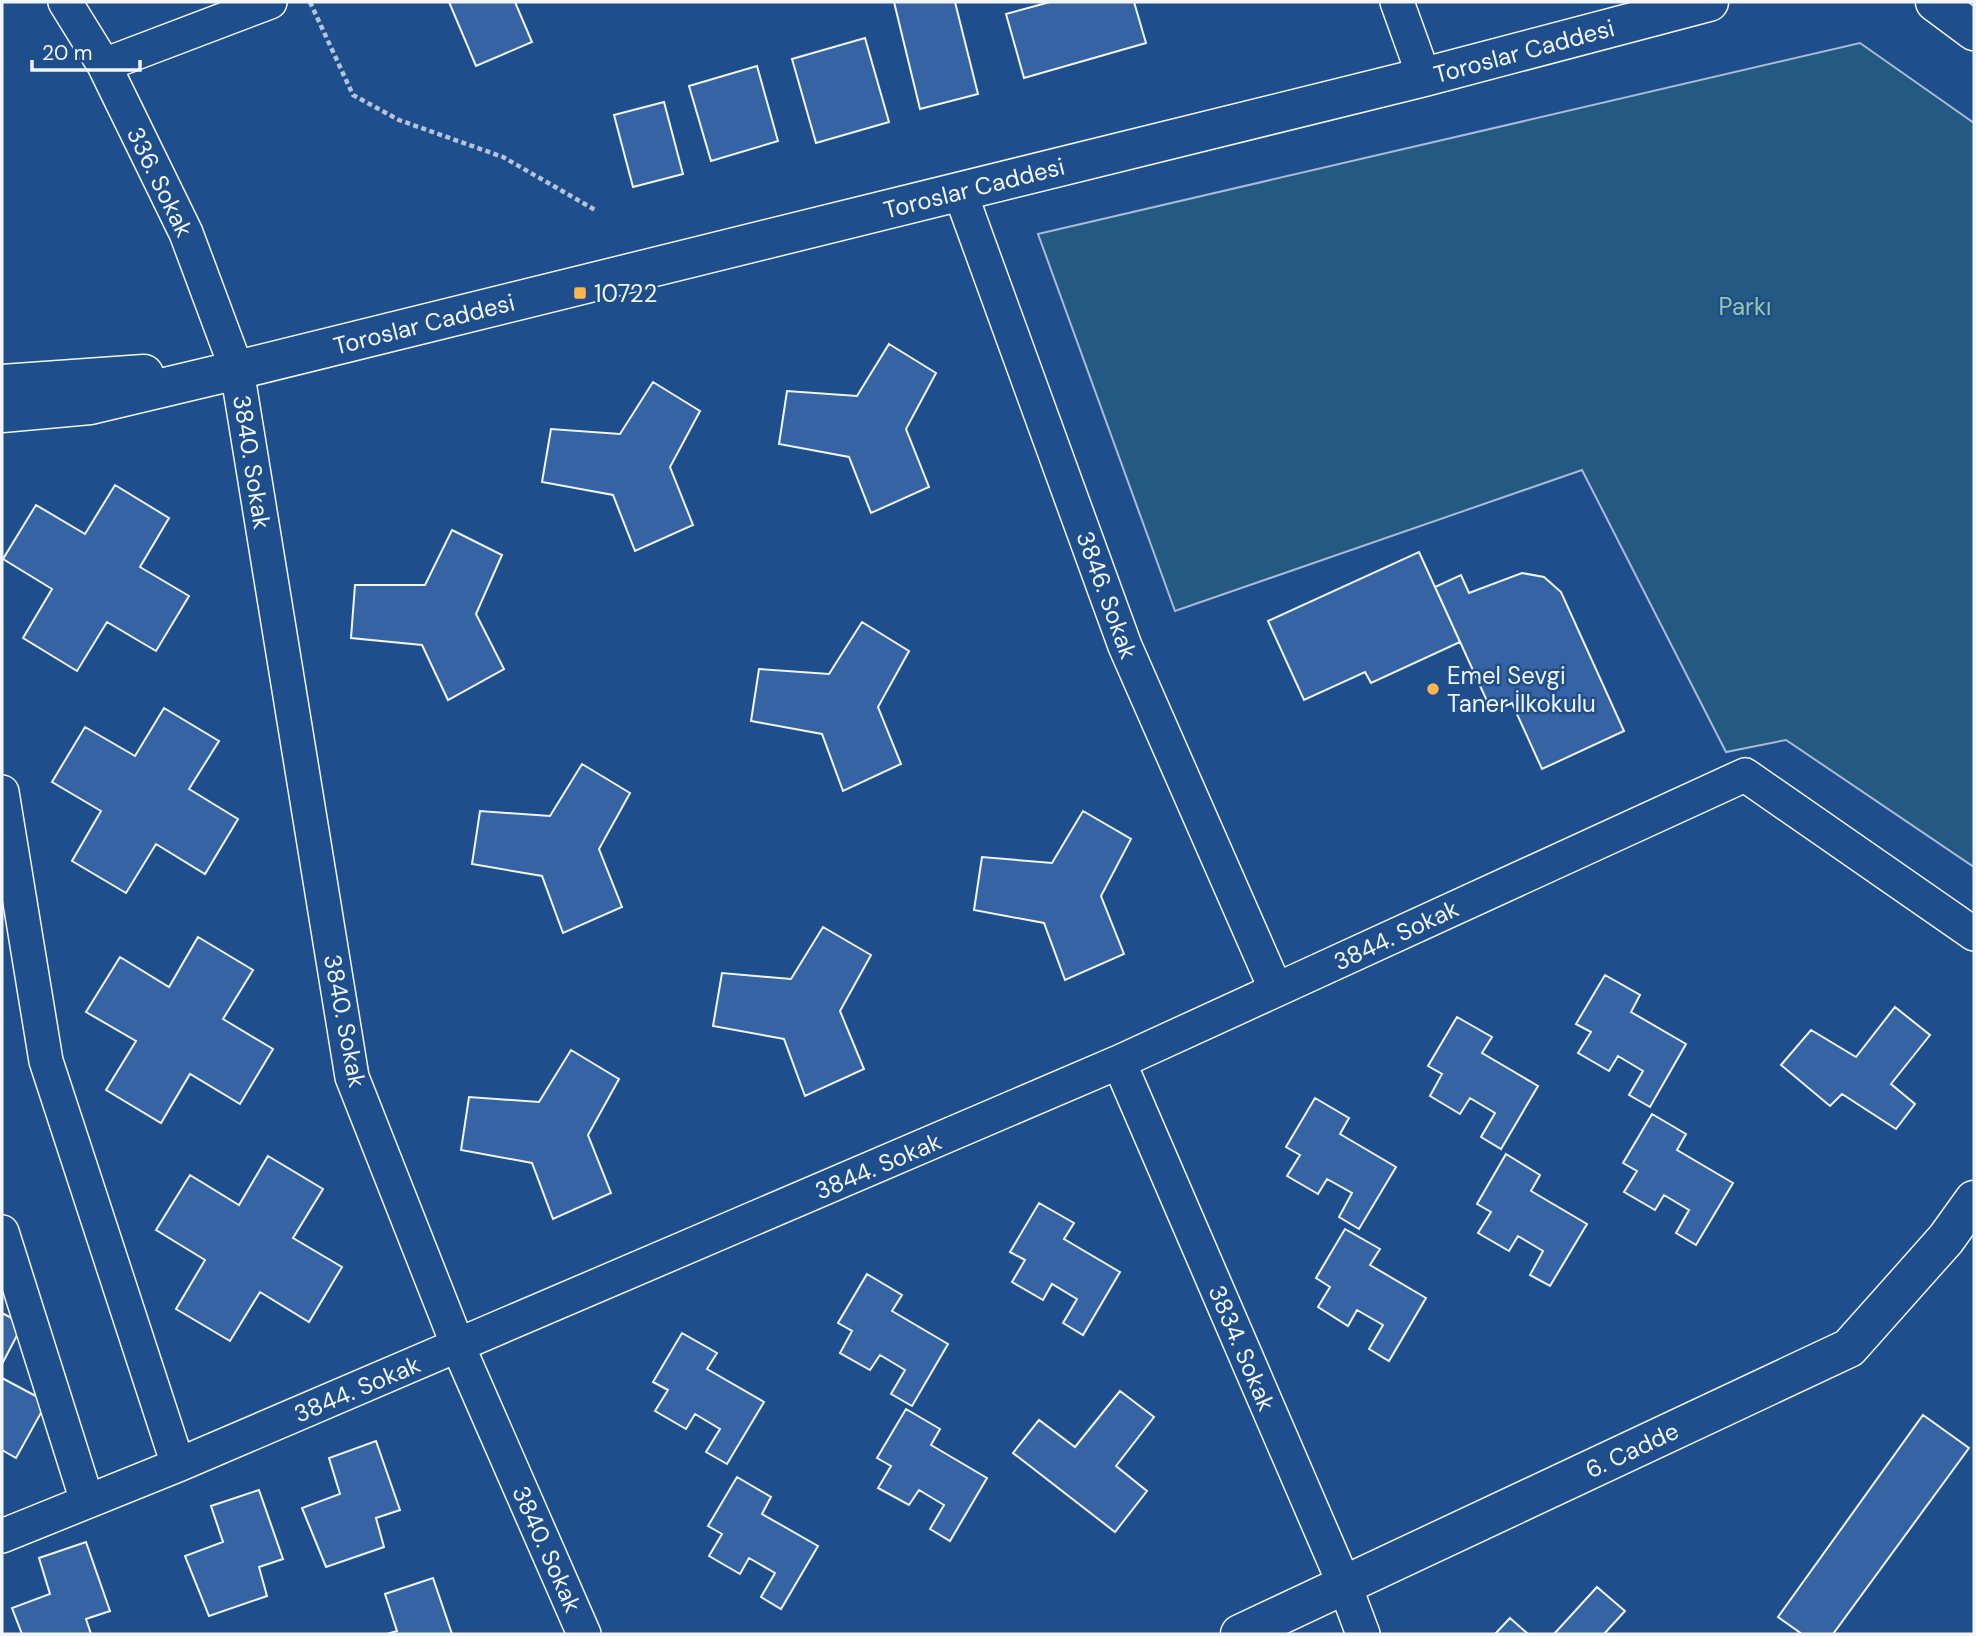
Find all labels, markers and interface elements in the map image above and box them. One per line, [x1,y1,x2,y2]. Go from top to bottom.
street label: Toroslar Caddesi [1430,12,1618,90]
scale bar [32,28,140,72]
text: 20 m [42,39,93,67]
street label: 336. Sokak [120,122,200,242]
street label: Toroslar Caddesi [880,150,1068,226]
place label: 10722 [594,278,657,309]
marker: 10722 [572,285,588,301]
street label: Toroslar Caddesi [330,286,518,362]
park label: Parkı [1719,291,1771,322]
street label: 3840. Sokak [226,393,278,531]
street label: 3846. Sokak [1070,527,1144,663]
place label: Emel Sevgi Taner İlkokulu [1447,660,1596,719]
marker: Emel Sevgi Taner İlkokulu [1425,681,1441,697]
street label: 3844. Sokak [1329,893,1463,977]
street label: 3840. Sokak [317,952,373,1090]
street label: 3844. Sokak [810,1125,946,1207]
street label: 3834. Sokak [1202,1280,1282,1416]
street label: 3844. Sokak [289,1348,425,1430]
street label: 6. Cadde [1580,1415,1684,1485]
street label: 3840. Sokak [505,1481,589,1617]

